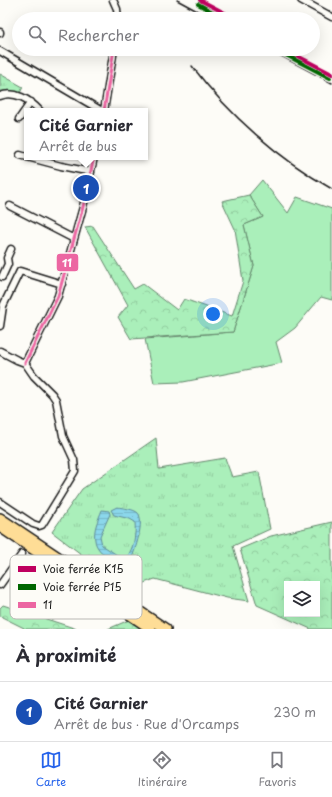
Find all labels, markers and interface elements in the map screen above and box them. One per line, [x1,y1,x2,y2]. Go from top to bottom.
search box [12,12,320,56]
icon: search [26,23,48,45]
text: Rechercher [58,23,139,46]
popup [24,108,148,160]
text: Cité Garnier [39,113,133,136]
text: Arrêt de bus [39,136,117,155]
pin: 1 [73,173,99,203]
line badge: 11 [56,253,79,272]
text: 11 [62,254,72,271]
your location [203,304,223,324]
legend [10,555,142,619]
text: Voie ferrée K15 [43,560,123,577]
text: Voie ferrée P15 [43,578,121,595]
map controls [284,581,320,617]
button: layers [284,581,320,617]
text: 11 [43,596,52,613]
text: À proximité [16,642,116,668]
text: Cité Garnier [54,691,148,714]
text: 1 [26,702,32,721]
text: 230 m [274,702,316,721]
text: Arrêt de bus · Rue d'Orcamps [54,714,239,733]
tab: Carte [36,749,66,790]
tab: Itinéraire [138,749,187,790]
tab: Favoris [258,749,296,790]

